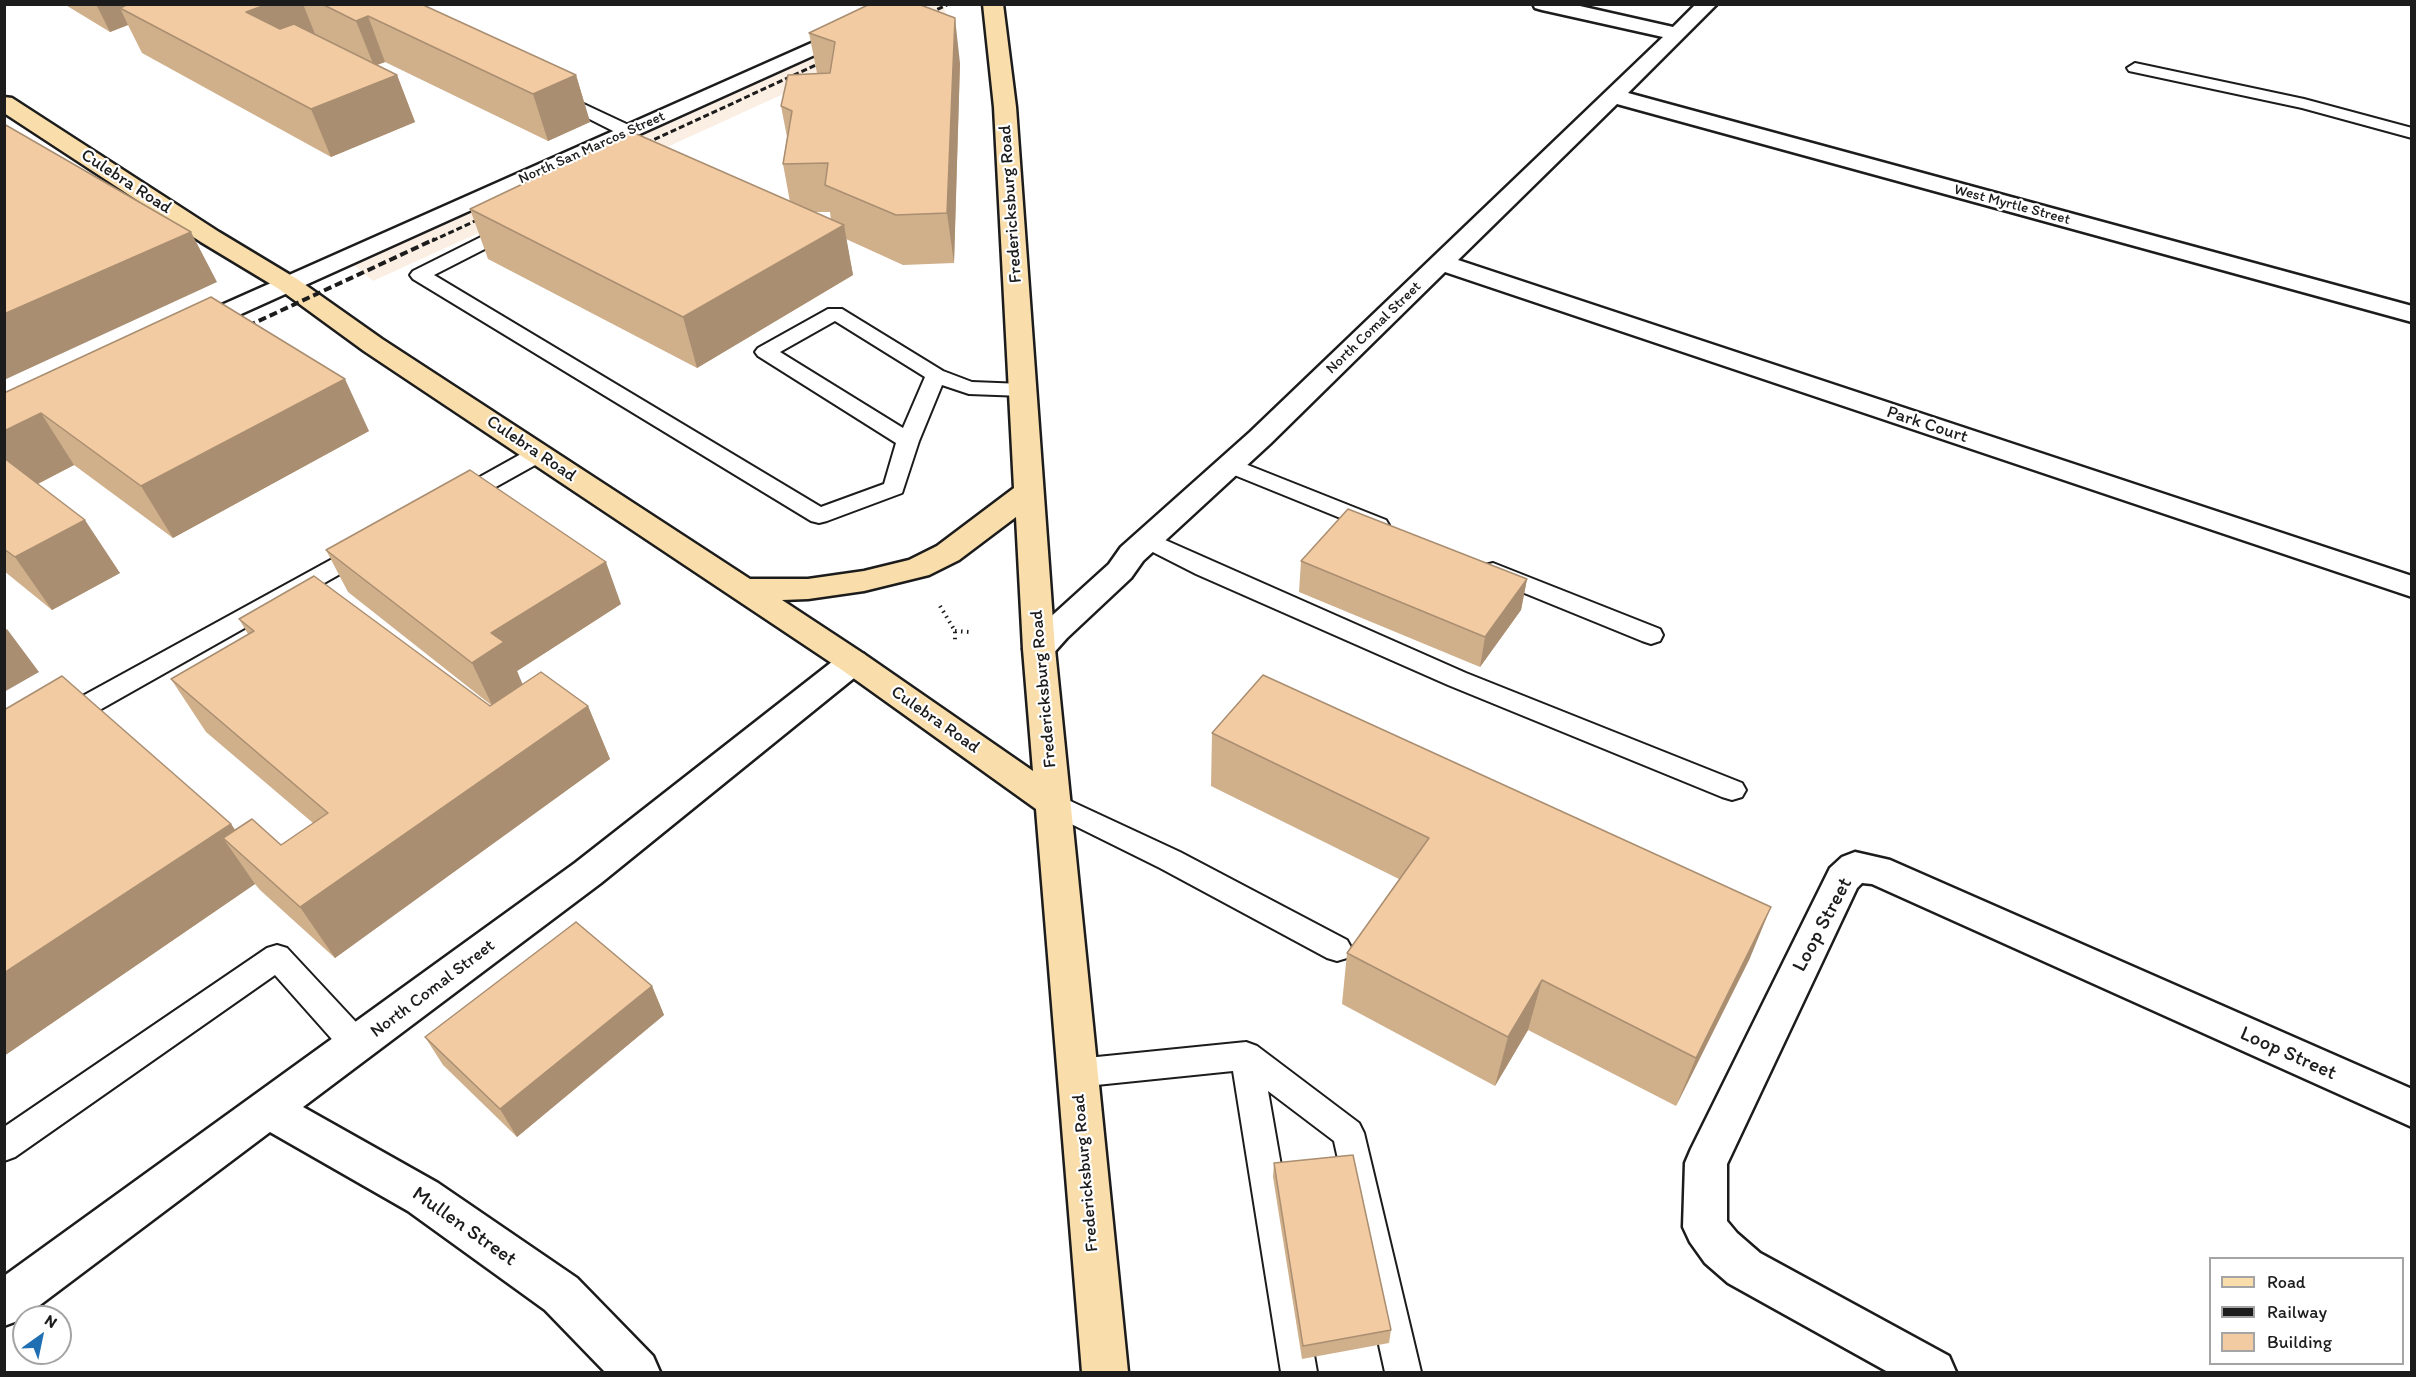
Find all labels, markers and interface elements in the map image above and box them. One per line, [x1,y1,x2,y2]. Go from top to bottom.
street label: North San Marcos Street [516,108,668,188]
street label: Fredericksburg Road [995,124,1027,284]
street label: Culebra Road [77,145,175,219]
street label: West Myrtle Street [1952,181,2072,229]
street label: North Comal Street [1323,278,1425,378]
street label: Park Court [1884,402,1970,448]
street label: Culebra Road [482,411,580,487]
street label: Fredericksburg Road [1026,609,1062,769]
street label: Culebra Road [886,681,984,759]
street label: Loop Street [1788,873,1858,977]
street label: North Comal Street [366,935,500,1043]
street label: Loop Street [2236,1021,2340,1087]
street label: Fredericksburg Road [1068,1093,1104,1253]
street label: Mullen Street [407,1182,521,1272]
legend [2209,1257,2404,1365]
text: Road [2267,1271,2306,1293]
text: Railway [2267,1301,2327,1323]
north arrow [12,1305,72,1365]
text: N [41,1310,61,1332]
text: Building [2267,1331,2332,1353]

